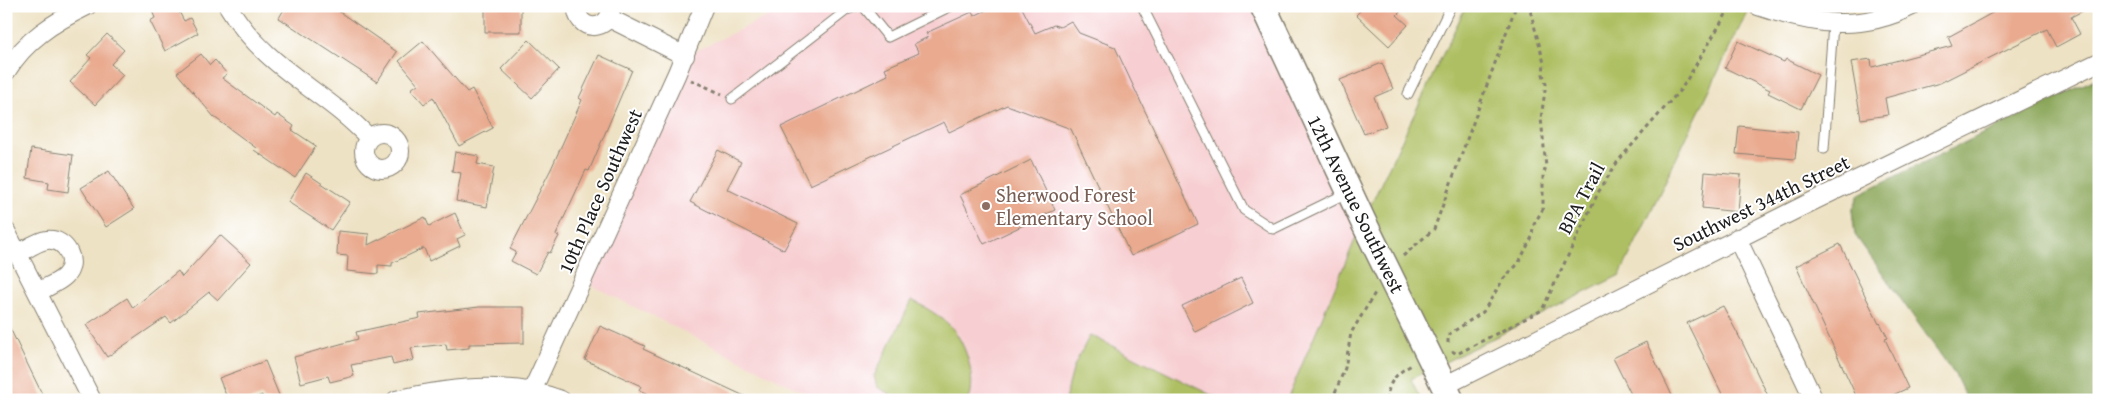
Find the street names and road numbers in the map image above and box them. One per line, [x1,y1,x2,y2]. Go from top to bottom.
street label: 10th Place Southwest [550,104,649,278]
street label: 12th Avenue Southwest [1301,110,1412,298]
street label: Southwest 344th Street [1667,147,1854,258]
street label: BPA Trail [1550,156,1612,239]

